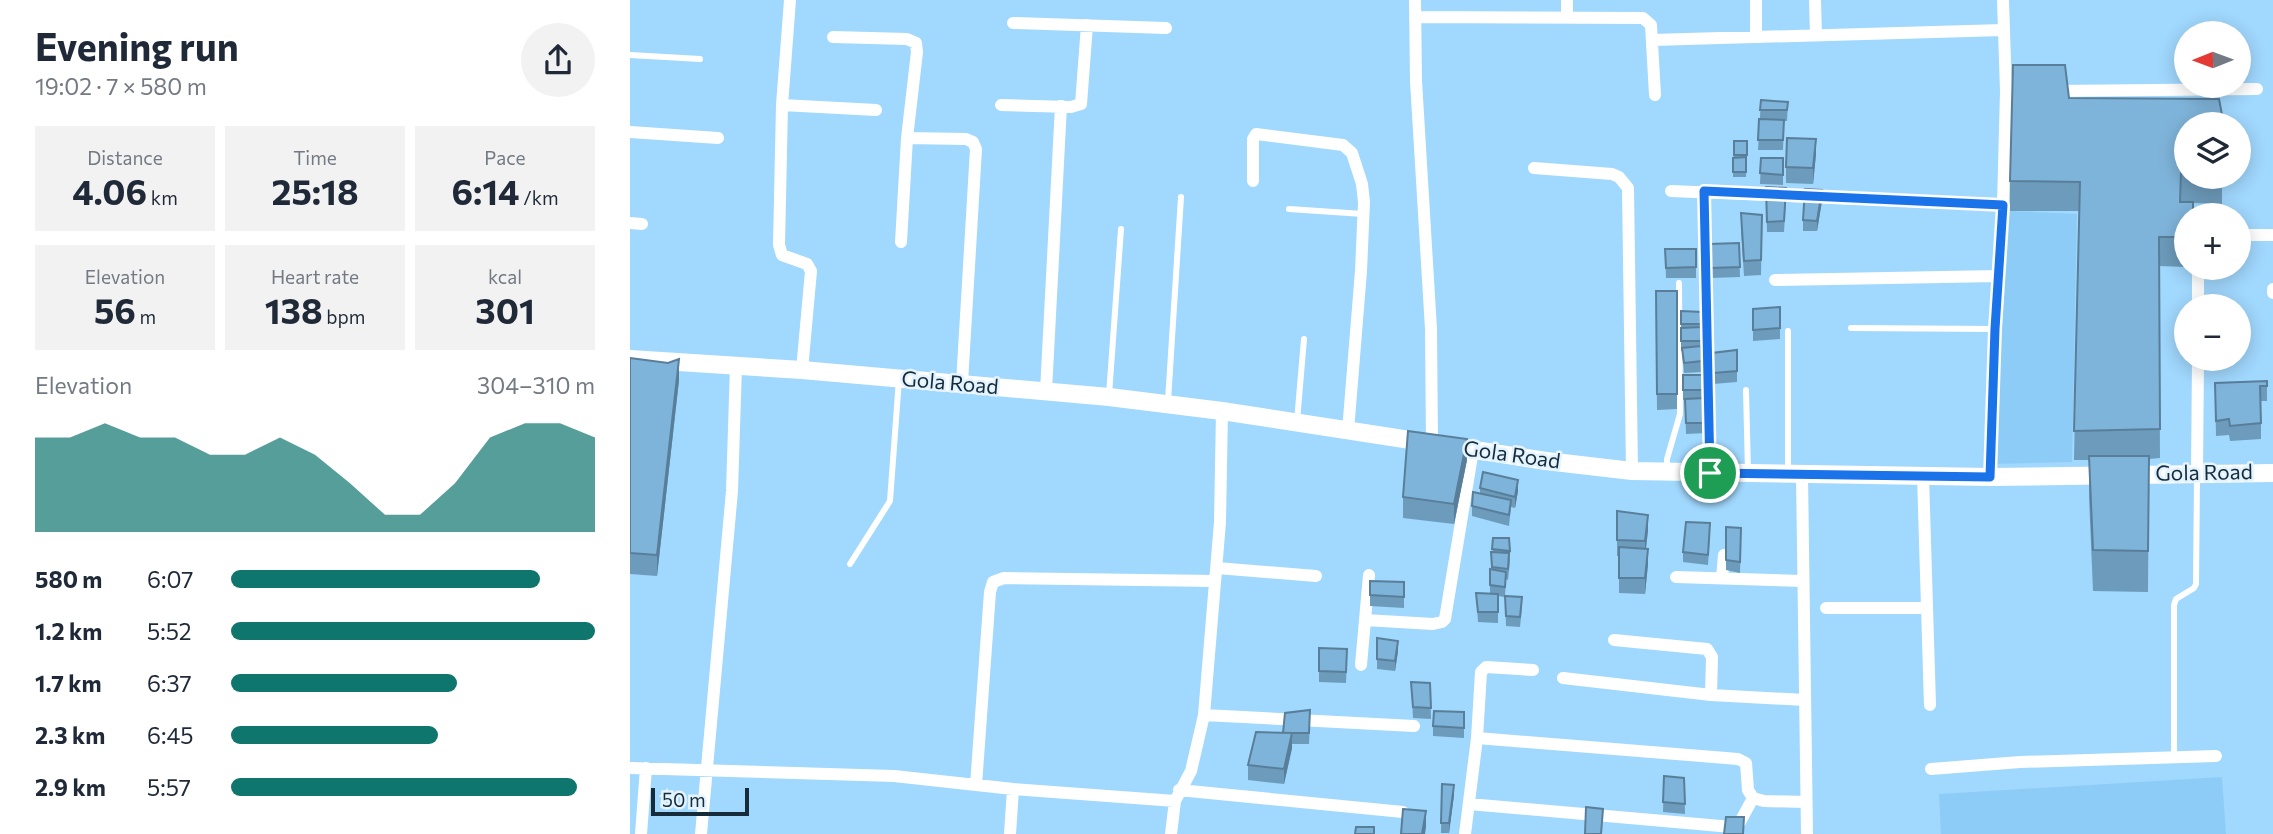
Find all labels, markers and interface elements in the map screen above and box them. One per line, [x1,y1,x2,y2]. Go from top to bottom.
north arrow [2174,21,2250,98]
map controls [2174,21,2251,371]
text: Evening run [35,22,239,69]
button: share [521,23,595,97]
text: 19:02 · 7 × 580 m [35,72,207,100]
button: layers [2174,112,2251,189]
text: Distance [87,146,163,169]
text: Time [293,146,337,169]
text: Pace [484,146,526,169]
text: 4.06 [72,169,147,212]
text: 25:18 [271,169,359,212]
text: 6:14 [451,169,520,212]
text: km [147,186,178,209]
text: /km [520,186,559,209]
button: + [2174,203,2251,280]
text: Elevation [85,265,165,288]
text: Heart rate [271,265,359,288]
text: kcal [488,265,522,288]
text: 56 [94,288,136,331]
text: 138 [265,288,323,331]
text: 301 [475,288,535,331]
button: − [2174,294,2251,371]
text: m [136,305,156,328]
text: bpm [323,305,365,328]
street label: Gola Road [901,365,1000,398]
text: Elevation [35,371,132,399]
text: 304–310 m [477,371,595,399]
street label: Gola Road [1462,434,1562,473]
pin [1680,443,1740,503]
icon: arrive [1691,454,1729,492]
street label: Gola Road [2155,458,2253,485]
text: 580 m [35,565,102,593]
text: 6:07 [147,565,193,593]
text: 1.2 km [35,617,102,645]
text: 5:52 [147,617,192,645]
text: 1.7 km [35,669,102,697]
text: 6:37 [147,669,192,697]
text: 2.3 km [35,721,105,749]
text: 6:45 [147,721,193,749]
text: 2.9 km [35,773,106,801]
text: 5:57 [147,773,191,801]
scale bar [651,785,749,817]
text: 50 m [662,788,706,811]

